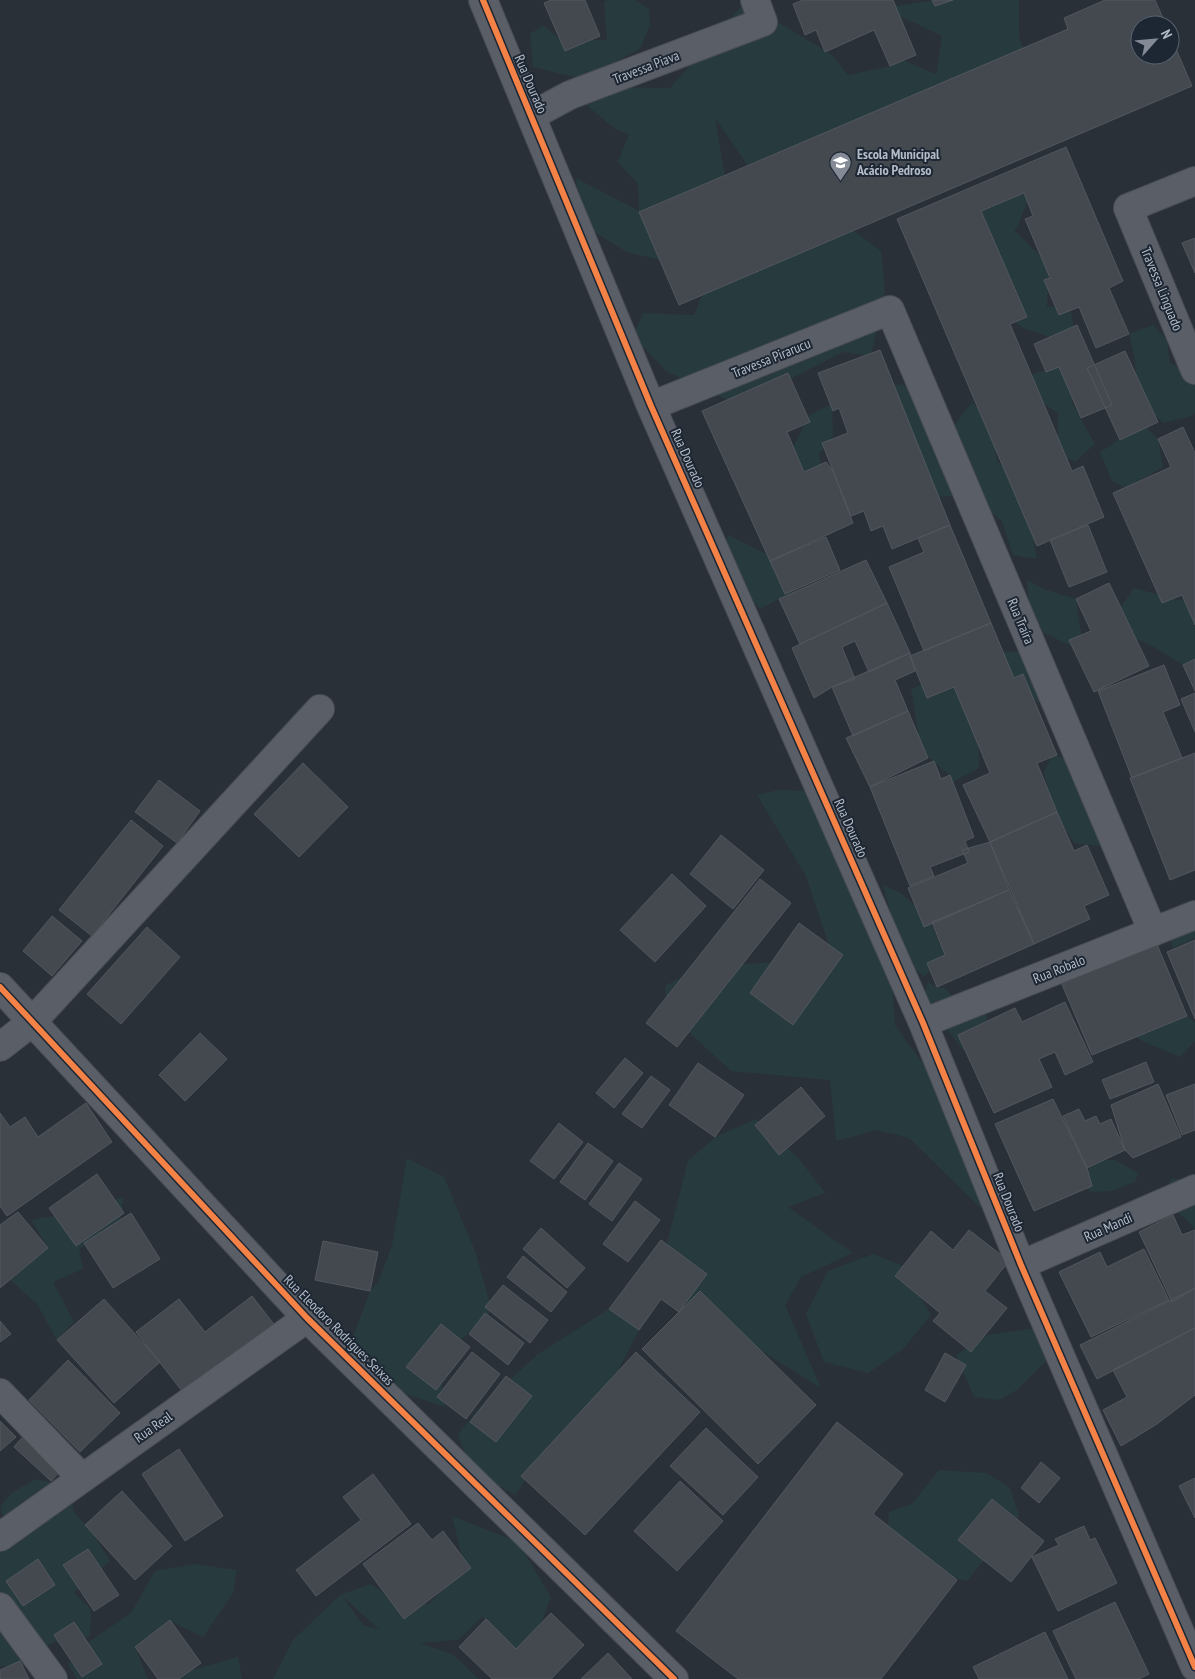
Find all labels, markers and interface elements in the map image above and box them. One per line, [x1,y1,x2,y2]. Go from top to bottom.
north arrow [1130,15,1180,65]
text: N [1157,27,1176,42]
street label: Travessa Piava [610,46,682,88]
street label: Rua Dourado [511,52,551,116]
place label: Escola Municipal Acácio Pedroso [856,145,940,179]
school or university icon: Escola Municipal Acácio Pedroso [829,150,853,181]
street label: Travessa Linguado [1137,245,1187,333]
street label: Travessa Pirarucu [729,334,813,382]
street label: Rua Dourado [667,426,709,490]
street label: Rua Traíra [1003,595,1039,647]
street label: Rua Dourado [830,796,872,860]
street label: Rua Robalo [1030,950,1088,988]
street label: Rua Dourado [989,1170,1029,1234]
street label: Rua Mandi [1081,1208,1135,1246]
street label: Rua Eleodoro Rodrigues Seixas [280,1271,398,1389]
street label: Rua Real [131,1407,176,1446]

